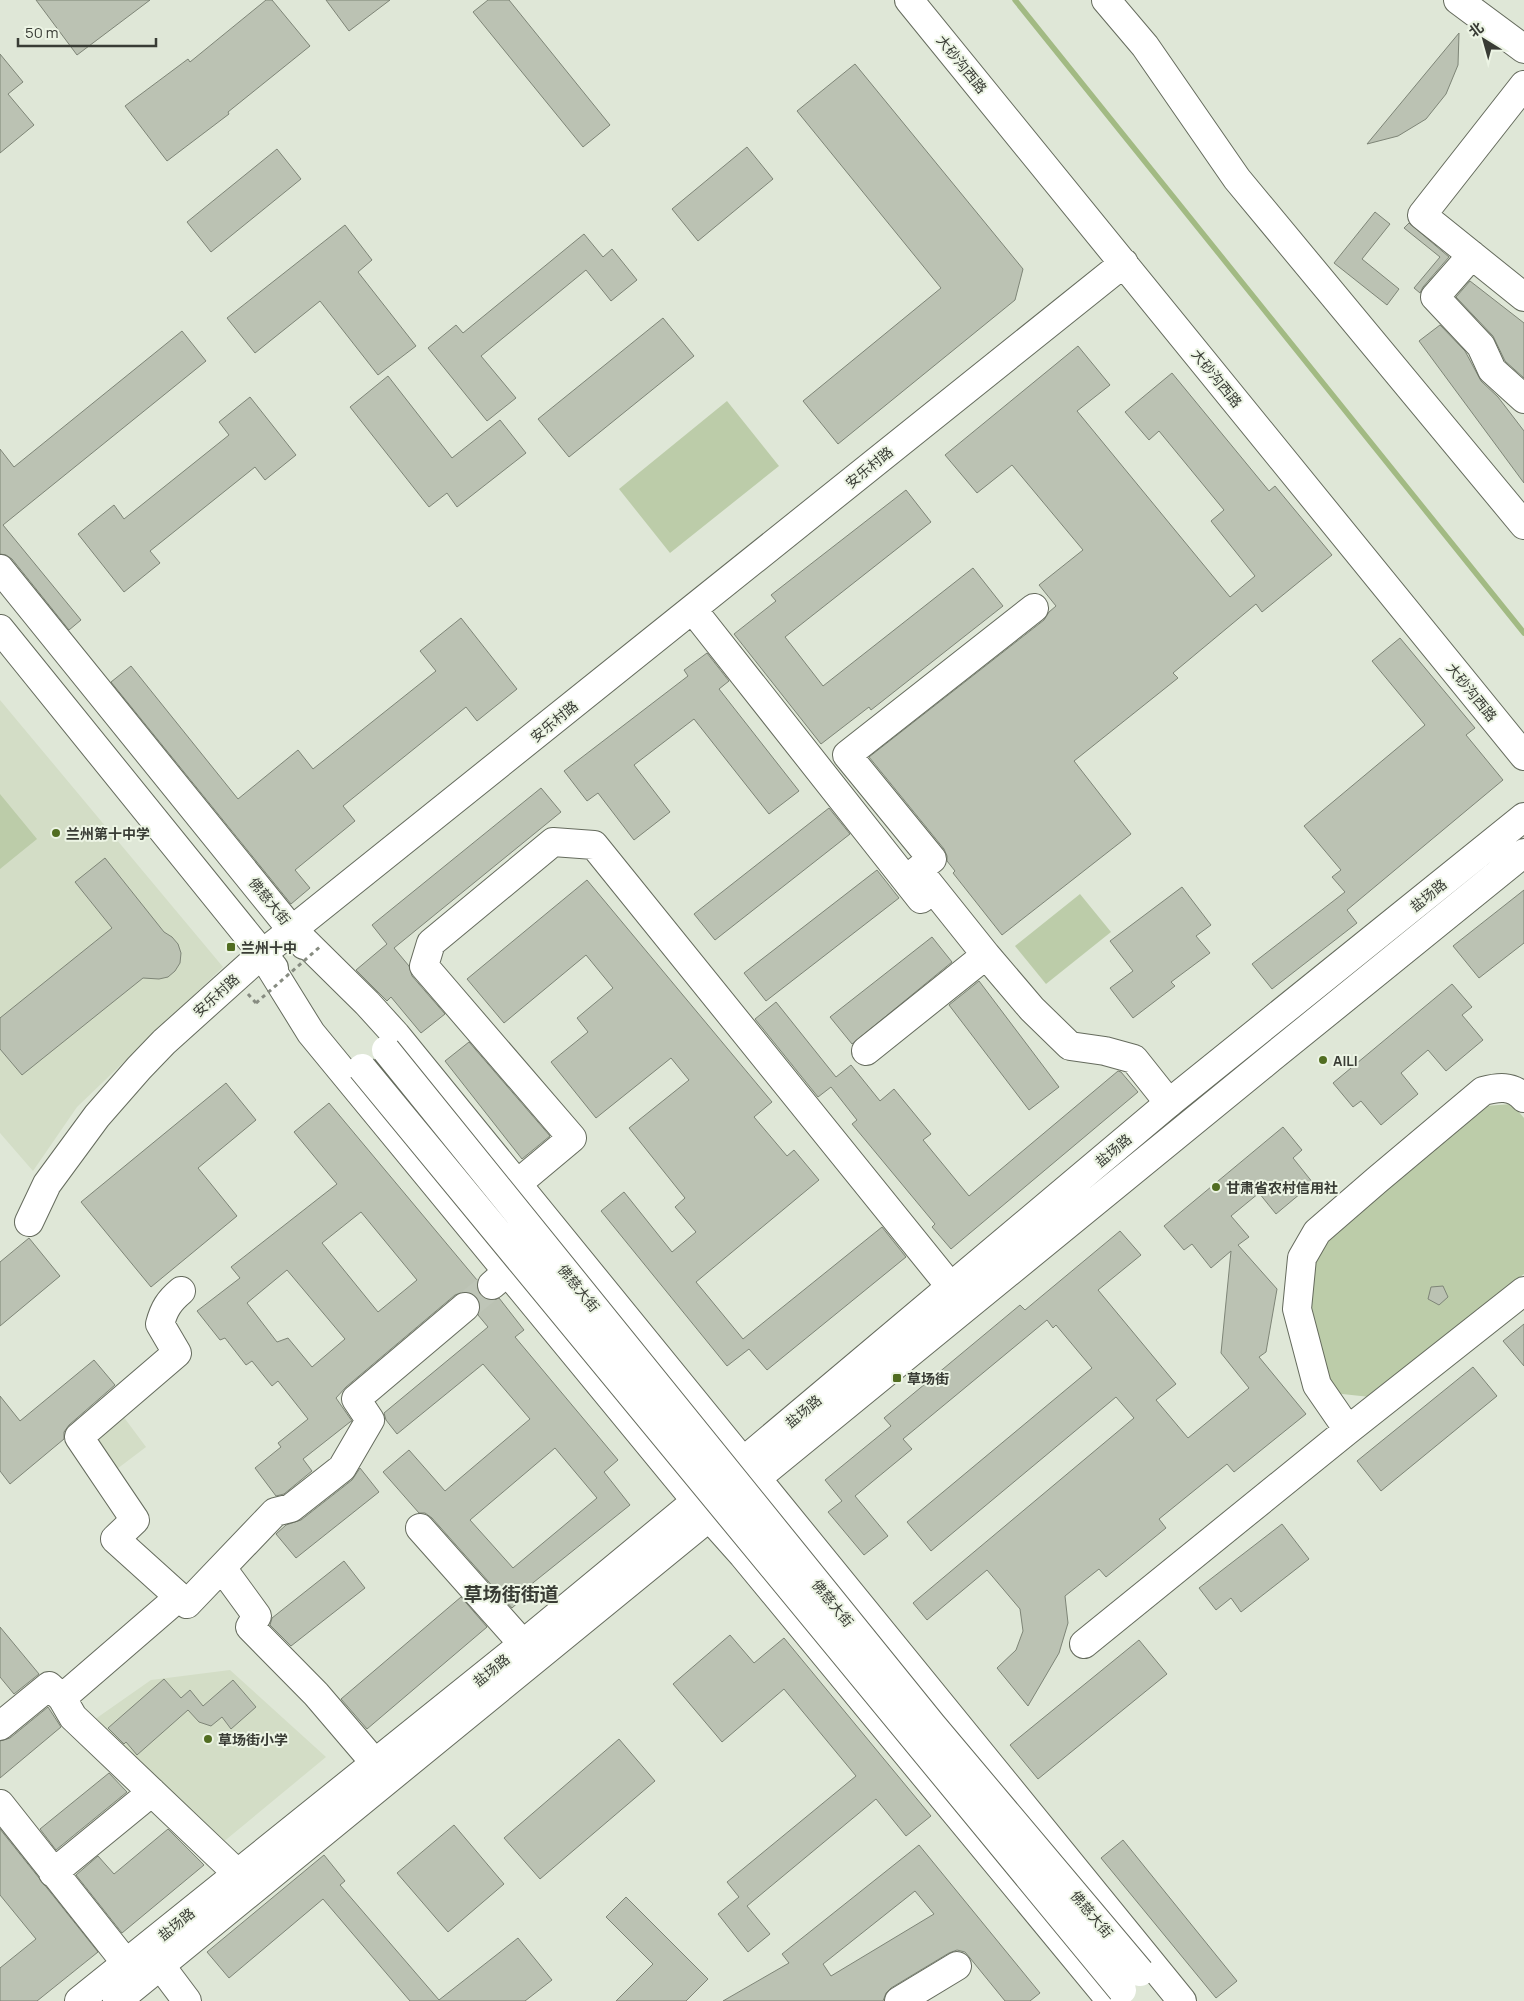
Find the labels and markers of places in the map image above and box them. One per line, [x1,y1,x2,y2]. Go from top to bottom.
place label: 兰州第十中学 [66,824,150,843]
marker: 兰州第十中学 [50,827,62,839]
place label: 兰州十中 [241,938,297,957]
marker: 兰州十中 [225,941,237,953]
place label: AILI [1333,1051,1358,1070]
marker: AILI [1317,1054,1329,1066]
place label: 甘肃省农村信用社 [1226,1178,1338,1197]
marker: 甘肃省农村信用社 [1210,1181,1222,1193]
place label: 草场街 [907,1369,949,1388]
marker: 草场街 [891,1372,903,1384]
place label: 草场街小学 [218,1730,288,1749]
marker: 草场街小学 [202,1733,214,1745]

